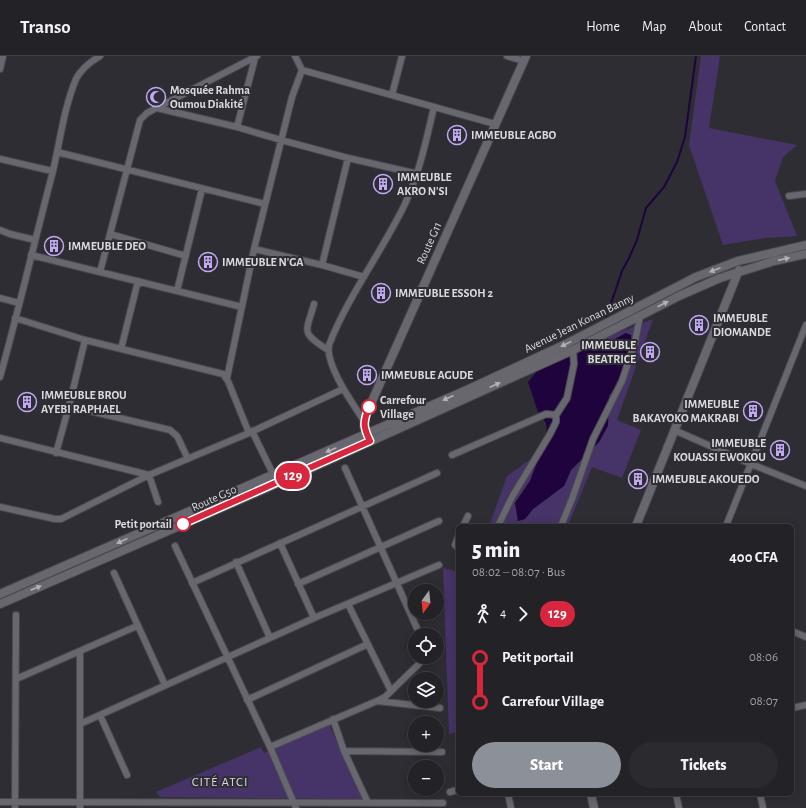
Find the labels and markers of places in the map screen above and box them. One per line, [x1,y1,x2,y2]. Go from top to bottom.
place label: Mosquée Rahma Oumou Diakité [170,84,250,110]
mosque icon: Mosquée Rahma Oumou Diakité [145,86,167,108]
building icon: IMMEUBLE AGBO [446,124,468,146]
place label: IMMEUBLE AGBO [471,129,557,141]
place label: IMMEUBLE AKRO N'SI [397,171,452,197]
building icon: IMMEUBLE AKRO N'SI [372,173,394,195]
building icon: IMMEUBLE DEO [43,235,65,257]
place label: IMMEUBLE DEO [68,240,146,252]
building icon: IMMEUBLE N'GA [197,251,219,273]
place label: IMMEUBLE N'GA [222,256,304,268]
building icon: IMMEUBLE ESSOH 2 [370,282,392,304]
place label: IMMEUBLE ESSOH 2 [395,287,493,299]
place label: IMMEUBLE DIOMANDE [713,312,771,338]
building icon: IMMEUBLE DIOMANDE [688,314,710,336]
place label: IMMEUBLE BEATRICE [581,339,636,365]
building icon: IMMEUBLE BEATRICE [639,341,661,363]
building icon: IMMEUBLE AGUDE [356,364,378,386]
place label: IMMEUBLE AGUDE [381,369,473,381]
place label: IMMEUBLE BROU AYEBI RAPHAEL [41,389,127,415]
building icon: IMMEUBLE BROU AYEBI RAPHAEL [16,391,38,413]
place label: Carrefour Village [380,394,427,420]
place label: IMMEUBLE BAKAYOKO MAKRABI [633,398,739,424]
marker: Carrefour Village [361,399,377,415]
building icon: IMMEUBLE BAKAYOKO MAKRABI [742,400,764,422]
place label: IMMEUBLE KOUASSI EWOKOU [673,437,766,463]
building icon: IMMEUBLE KOUASSI EWOKOU [769,439,791,461]
building icon: IMMEUBLE AKOUEDO [627,468,649,490]
place label: IMMEUBLE AKOUEDO [652,473,760,485]
marker: Petit portail [175,516,191,532]
place label: Petit portail [115,518,172,530]

